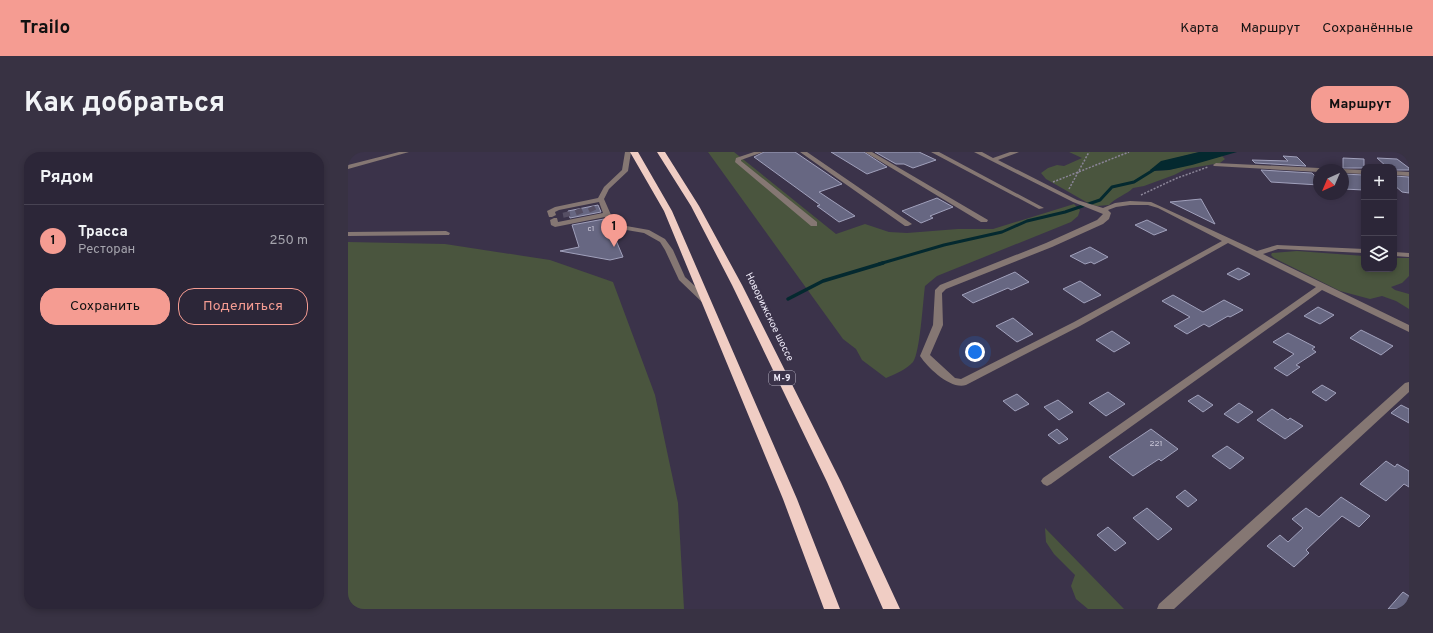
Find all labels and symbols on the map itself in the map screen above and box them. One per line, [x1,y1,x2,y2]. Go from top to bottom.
north arrow [1313,164,1349,200]
pin: 1 [601,214,627,247]
house number: с1 [588,224,594,234]
street label: Новорижское шоссе [742,270,796,364]
your location [965,342,985,362]
road number: М-9 [769,371,795,385]
house number: 221 [1150,439,1162,449]

